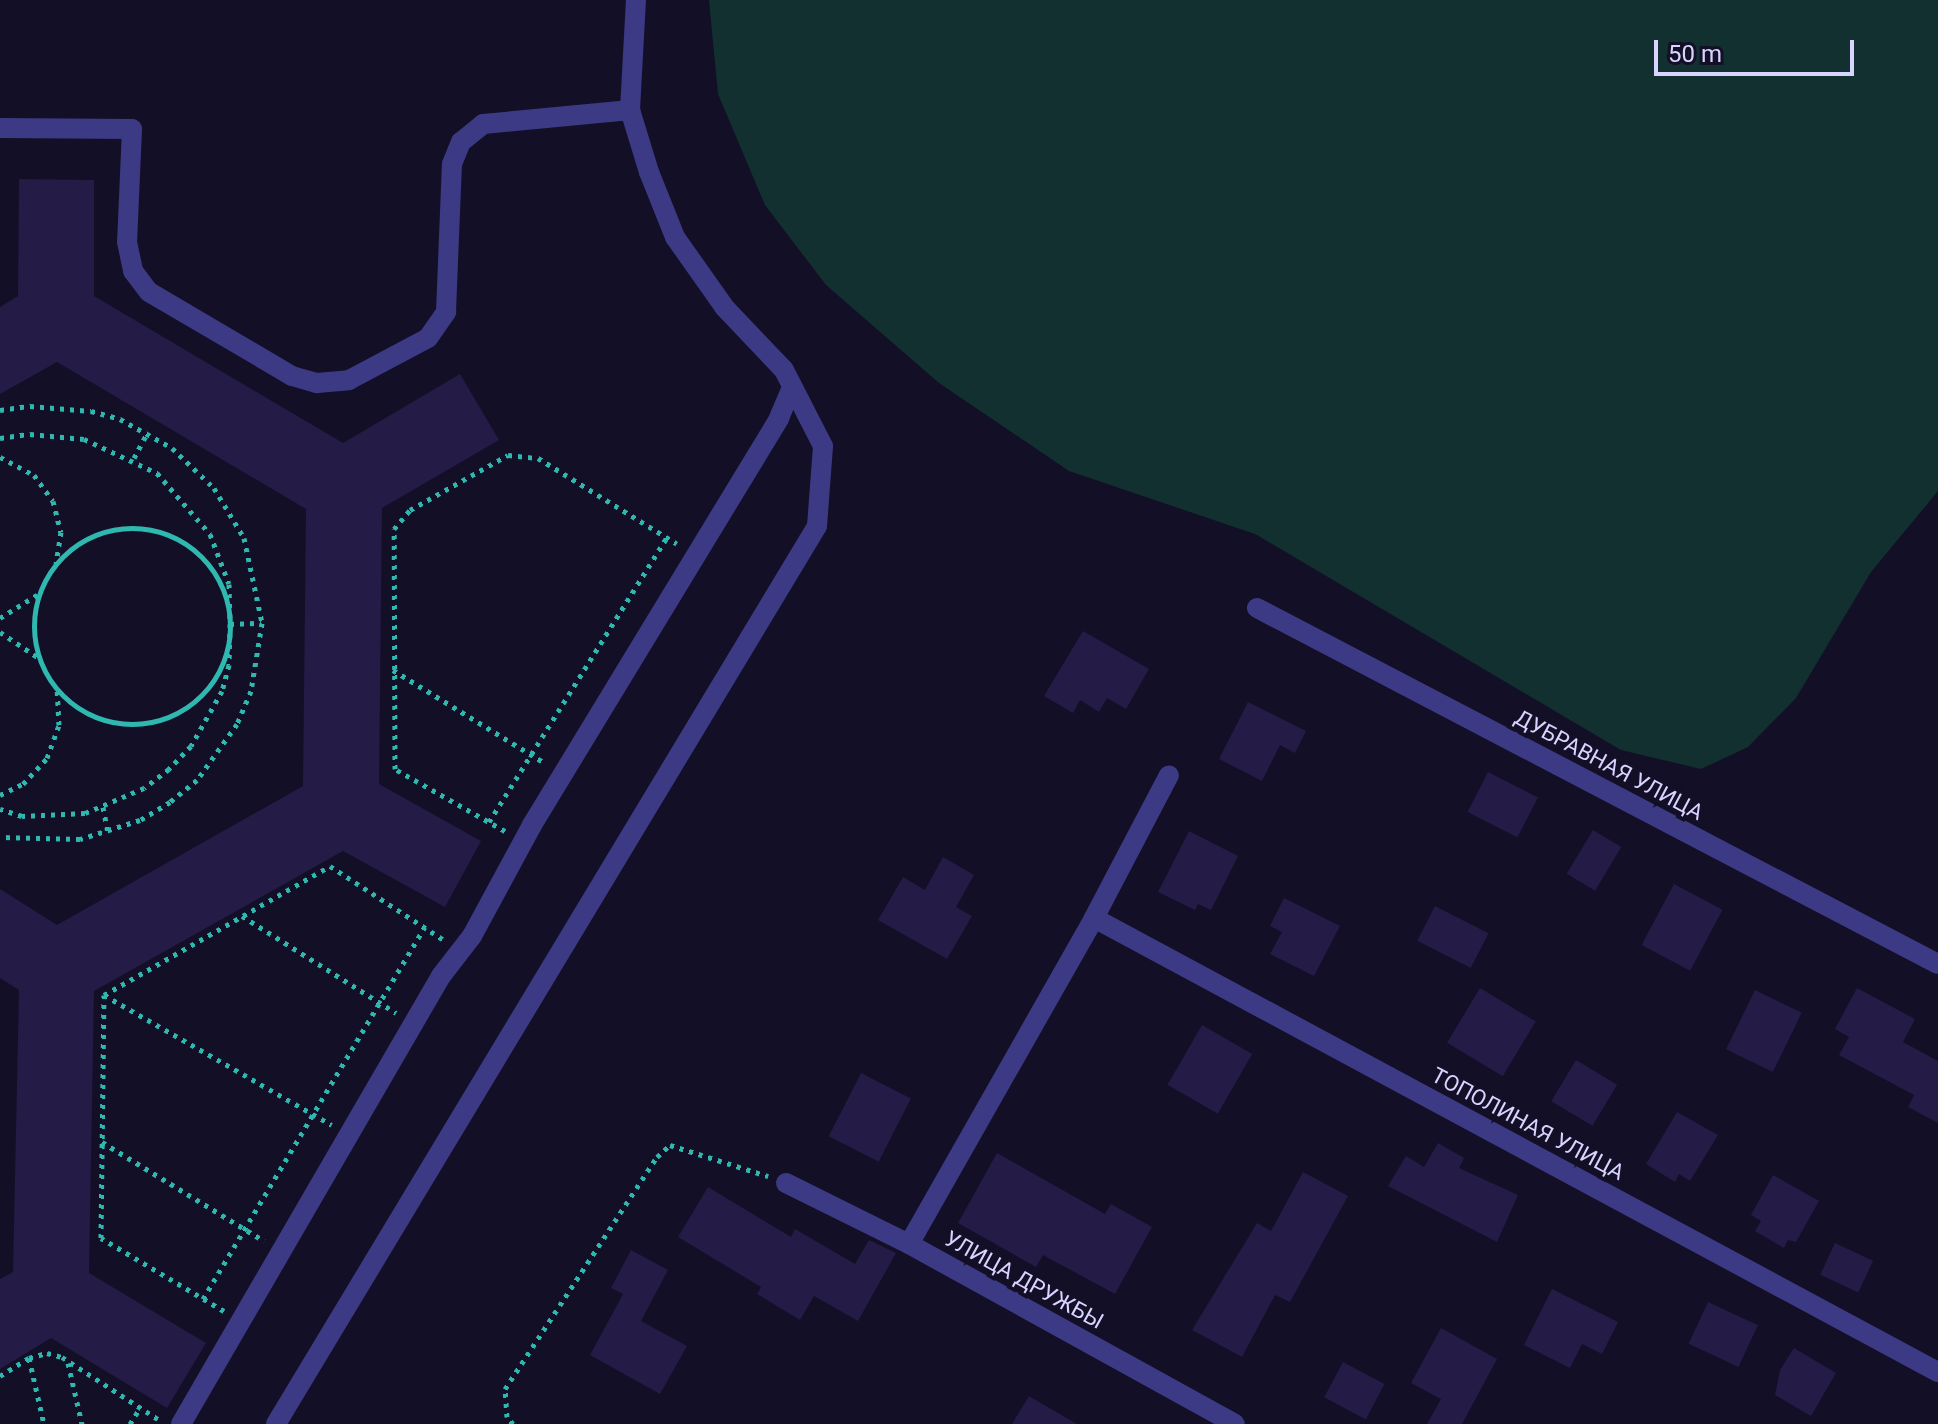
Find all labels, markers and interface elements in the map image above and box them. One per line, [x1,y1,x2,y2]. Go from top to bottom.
scale bar [1658,24,1858,74]
text: 50 m [1668,40,1722,68]
street label: ДУБРАВНАЯ УЛИЦА [1510,704,1708,826]
street label: ТОПОЛИНАЯ УЛИЦА [1427,1062,1629,1186]
street label: УЛИЦА ДРУЖБЫ [940,1225,1108,1335]

